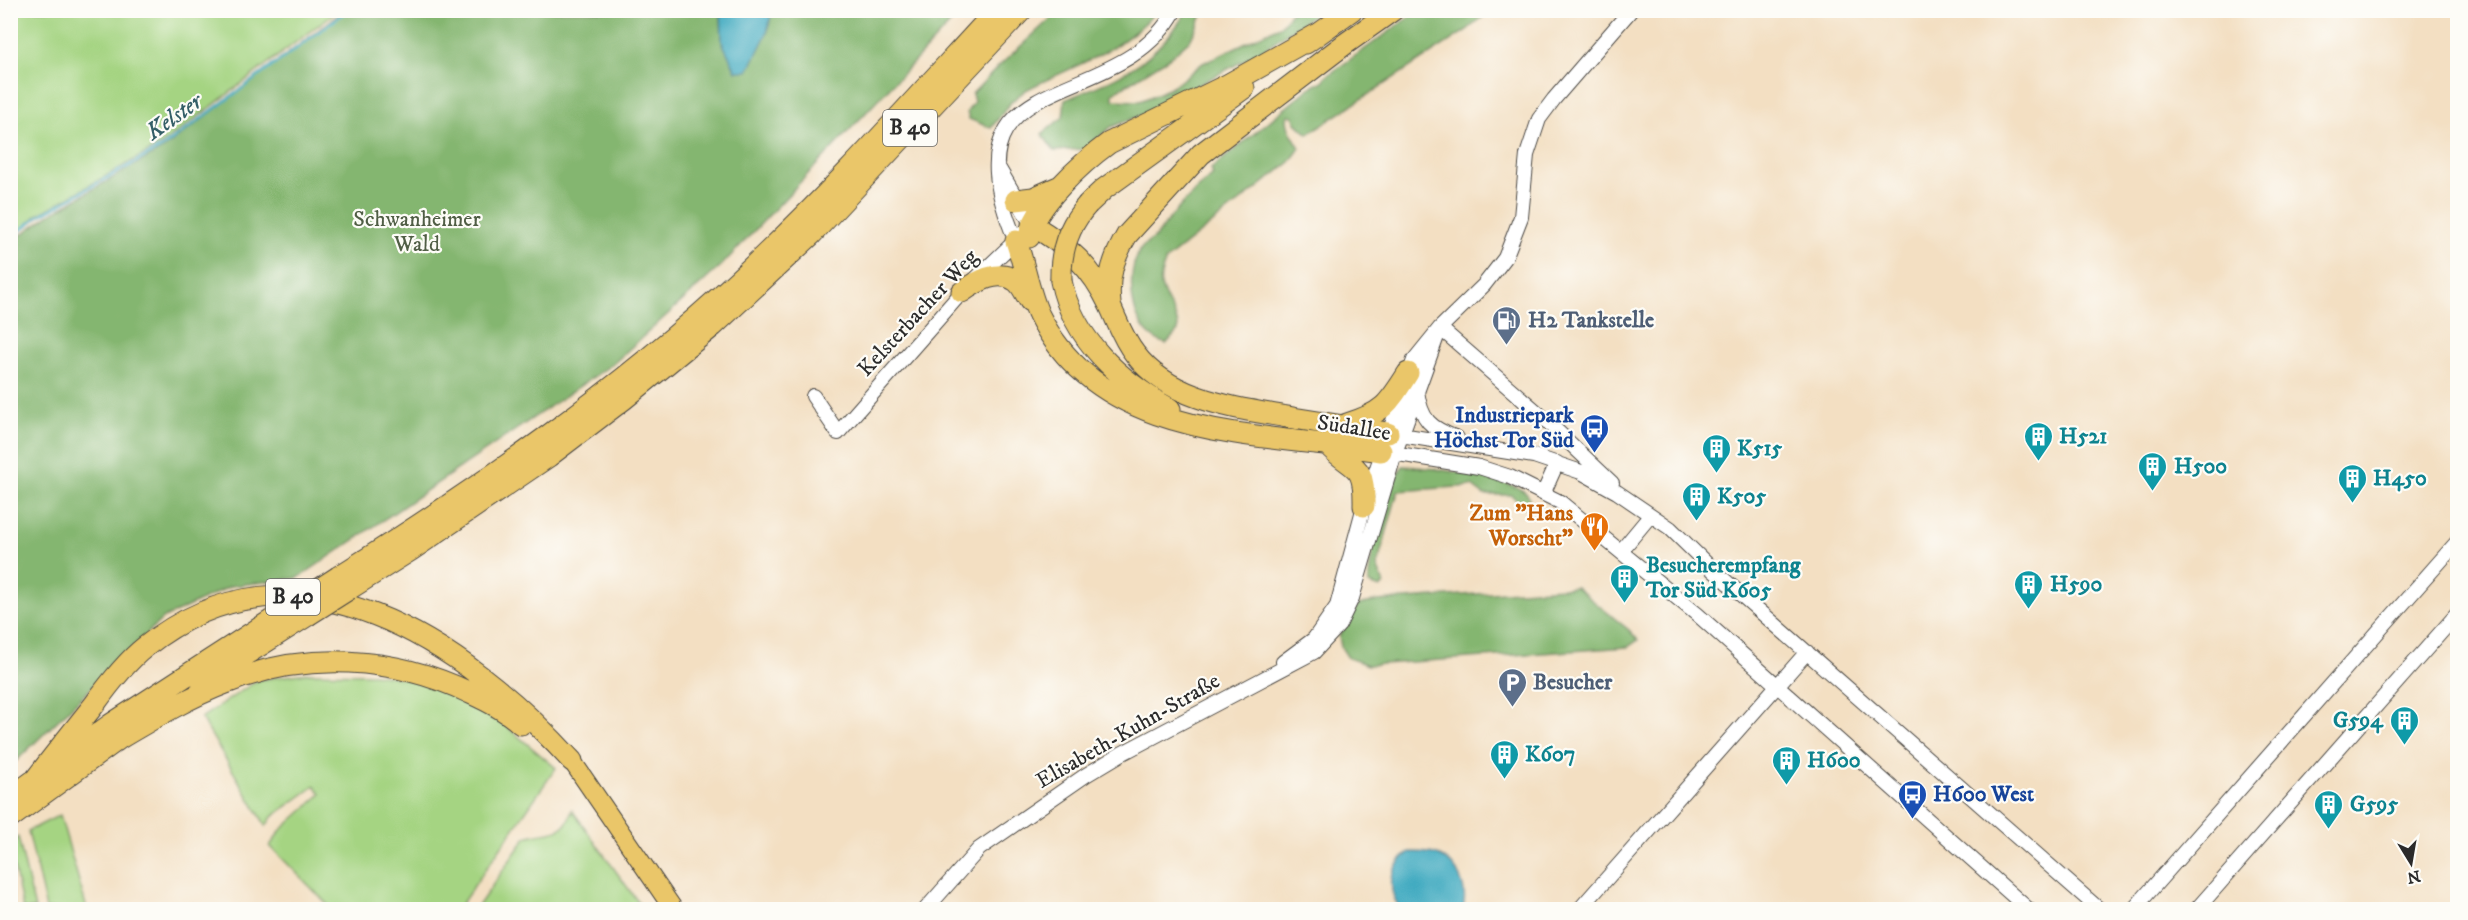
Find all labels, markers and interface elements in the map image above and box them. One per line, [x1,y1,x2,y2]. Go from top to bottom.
water label: Kelster [139,85,210,148]
road number: B 40 [883,110,937,146]
park label: Schwanheimer Wald [353,206,481,258]
street label: Kelsterbacher Weg [852,244,984,382]
fuel station icon: H2 Tankstelle [1491,304,1523,346]
place label: H2 Tankstelle [1528,307,1654,334]
place label: Industriepark Höchst Tor Süd [1434,402,1575,454]
street label: Südallee [1315,409,1393,447]
bus stop icon: Industriepark Höchst Tor Süd [1579,412,1611,454]
building icon: H521 [2022,420,2054,462]
place label: H521 [2059,423,2107,450]
building icon: K515 [1700,432,1732,474]
place label: K515 [1737,435,1782,462]
building icon: H500 [2137,450,2169,492]
place label: H500 [2174,453,2227,480]
building icon: H450 [2336,462,2368,504]
place label: H450 [2373,465,2427,492]
building icon: K505 [1680,480,1712,522]
place label: K505 [1717,483,1766,510]
place label: Zum "Hans Worscht" [1469,500,1574,552]
restaurant icon: Zum "Hans Worscht" [1578,510,1610,552]
place label: Besucherempfang Tor Süd K605 [1645,552,1802,604]
building icon: Besucherempfang Tor Süd K605 [1609,562,1641,604]
building icon: H590 [2013,568,2045,610]
place label: H590 [2050,571,2102,598]
road number: B 40 [266,579,320,615]
parking icon: Besucher [1496,666,1528,708]
street label: Elisabeth-Kuhn-Straße [1031,667,1225,795]
place label: Besucher [1533,669,1613,696]
building icon: G594 [2388,704,2420,746]
place label: G594 [2333,707,2384,734]
building icon: K607 [1488,738,1520,780]
place label: K607 [1525,741,1575,768]
building icon: H600 [1770,744,1802,786]
place label: H600 [1807,747,1861,774]
bus stop icon: H600 West [1896,778,1928,820]
place label: H600 West [1933,781,2034,808]
building icon: G595 [2313,788,2345,830]
place label: G595 [2350,791,2398,818]
north arrow [2381,833,2441,893]
text: N [2405,866,2422,888]

